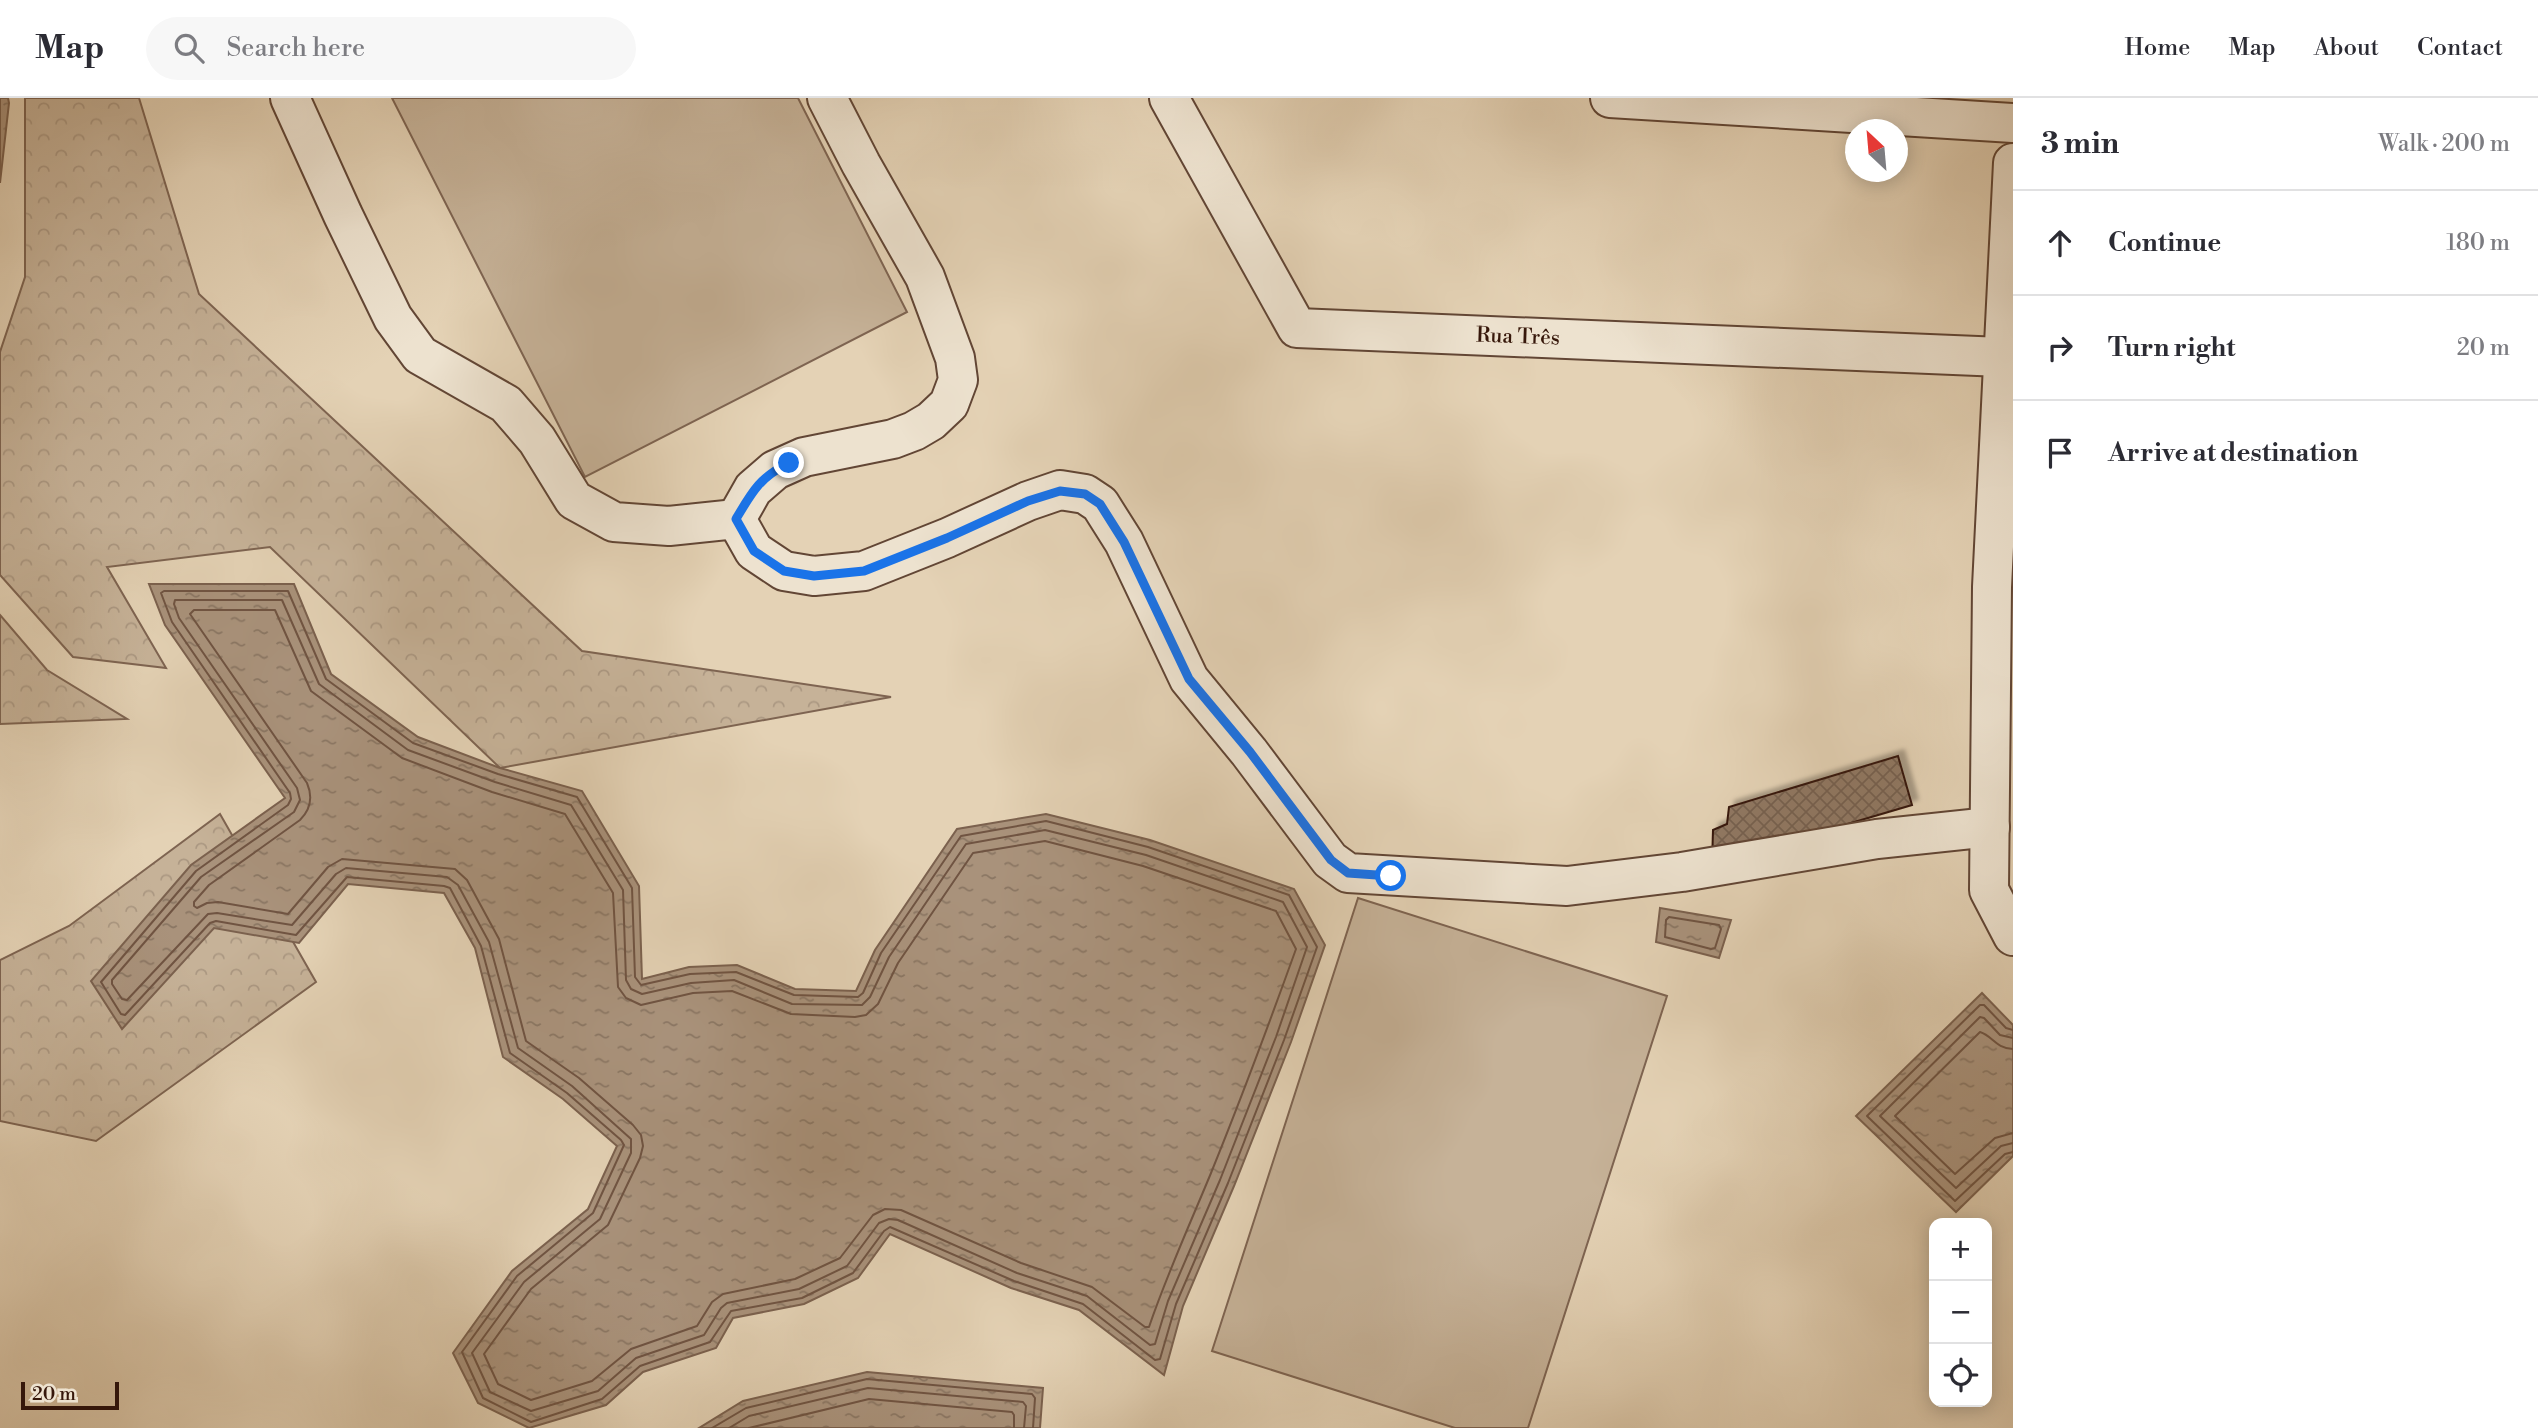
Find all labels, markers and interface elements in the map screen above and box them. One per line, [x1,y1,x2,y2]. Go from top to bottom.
search box [146,17,636,80]
text: Map [35,28,104,69]
icon: search [170,29,208,67]
text: Search here [226,32,365,64]
text: Home [2125,33,2190,63]
text: Map [2228,33,2276,63]
text: About [2314,33,2379,63]
text: Contact [2417,33,2503,63]
north arrow [1845,119,1908,182]
text: 3 min [2041,125,2119,163]
text: Walk · 200 m [2378,130,2510,158]
icon: ahead [2041,224,2079,262]
text: Continue [2108,227,2221,259]
text: 180 m [2446,229,2510,257]
street label: Rua Três [1476,323,1560,351]
icon: right [2041,329,2079,367]
text: Turn right [2108,332,2236,364]
text: 20 m [2457,334,2510,362]
icon: arrive [2041,434,2079,472]
text: Arrive at destination [2108,437,2358,469]
route end [773,447,804,478]
route start [1375,860,1406,891]
map controls [1929,1218,1992,1407]
button: + [1929,1218,1992,1281]
button: − [1929,1281,1992,1344]
button: locate [1929,1344,1992,1407]
scale bar [21,1379,119,1411]
text: 20 m [32,1382,76,1406]

